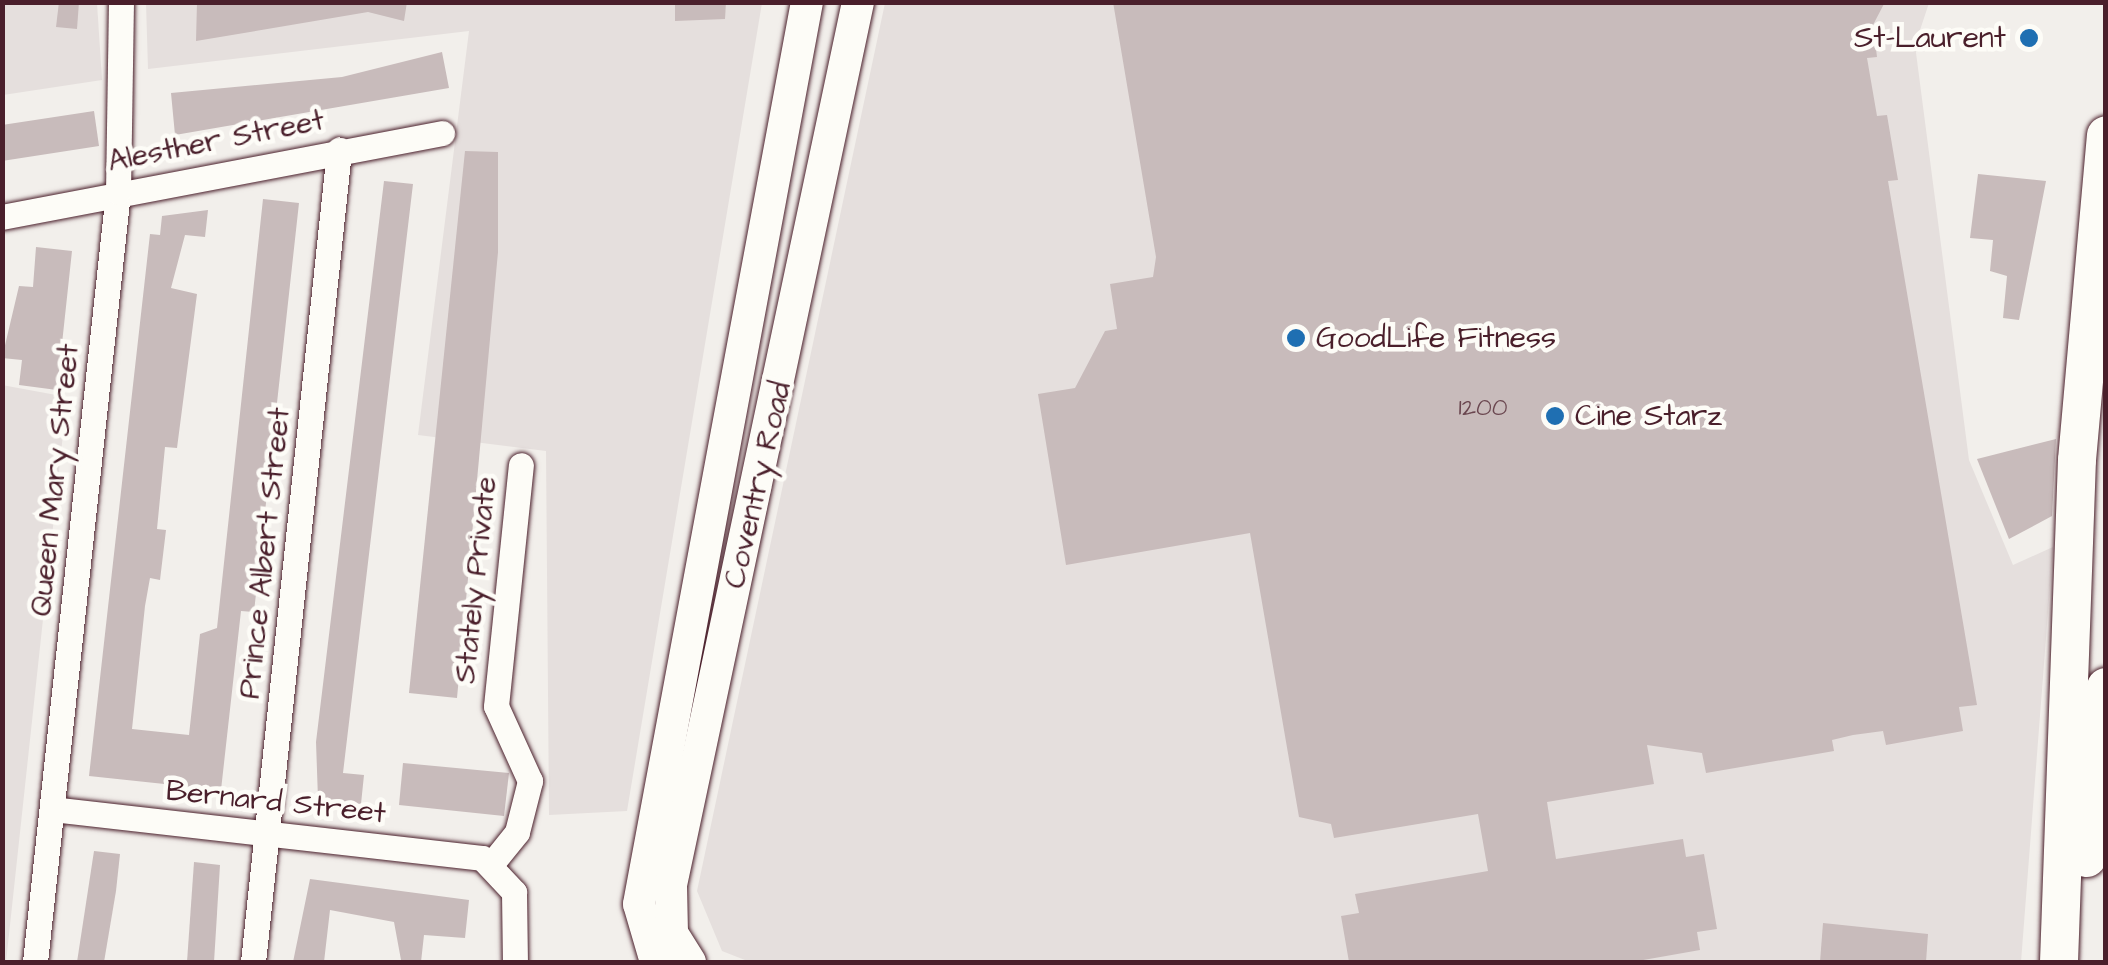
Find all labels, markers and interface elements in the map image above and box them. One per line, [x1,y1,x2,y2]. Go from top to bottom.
place label: St-Laurent [1854,20,2006,56]
marker: St-Laurent [2016,25,2042,51]
street label: Alesther Street [105,102,327,180]
place label: GoodLife Fitness [1316,320,1556,356]
marker: GoodLife Fitness [1285,327,1307,349]
street label: Queen Mary Street [23,342,87,618]
street label: Coventry Road [717,378,799,592]
house number: 1200 [1458,393,1508,423]
place label: Cine Starz [1575,398,1722,434]
marker: Cine Starz [1544,405,1566,427]
street label: Prince Albert Street [232,406,298,700]
street label: Stately Private [447,475,505,685]
street label: Bernard Street [164,773,388,831]

